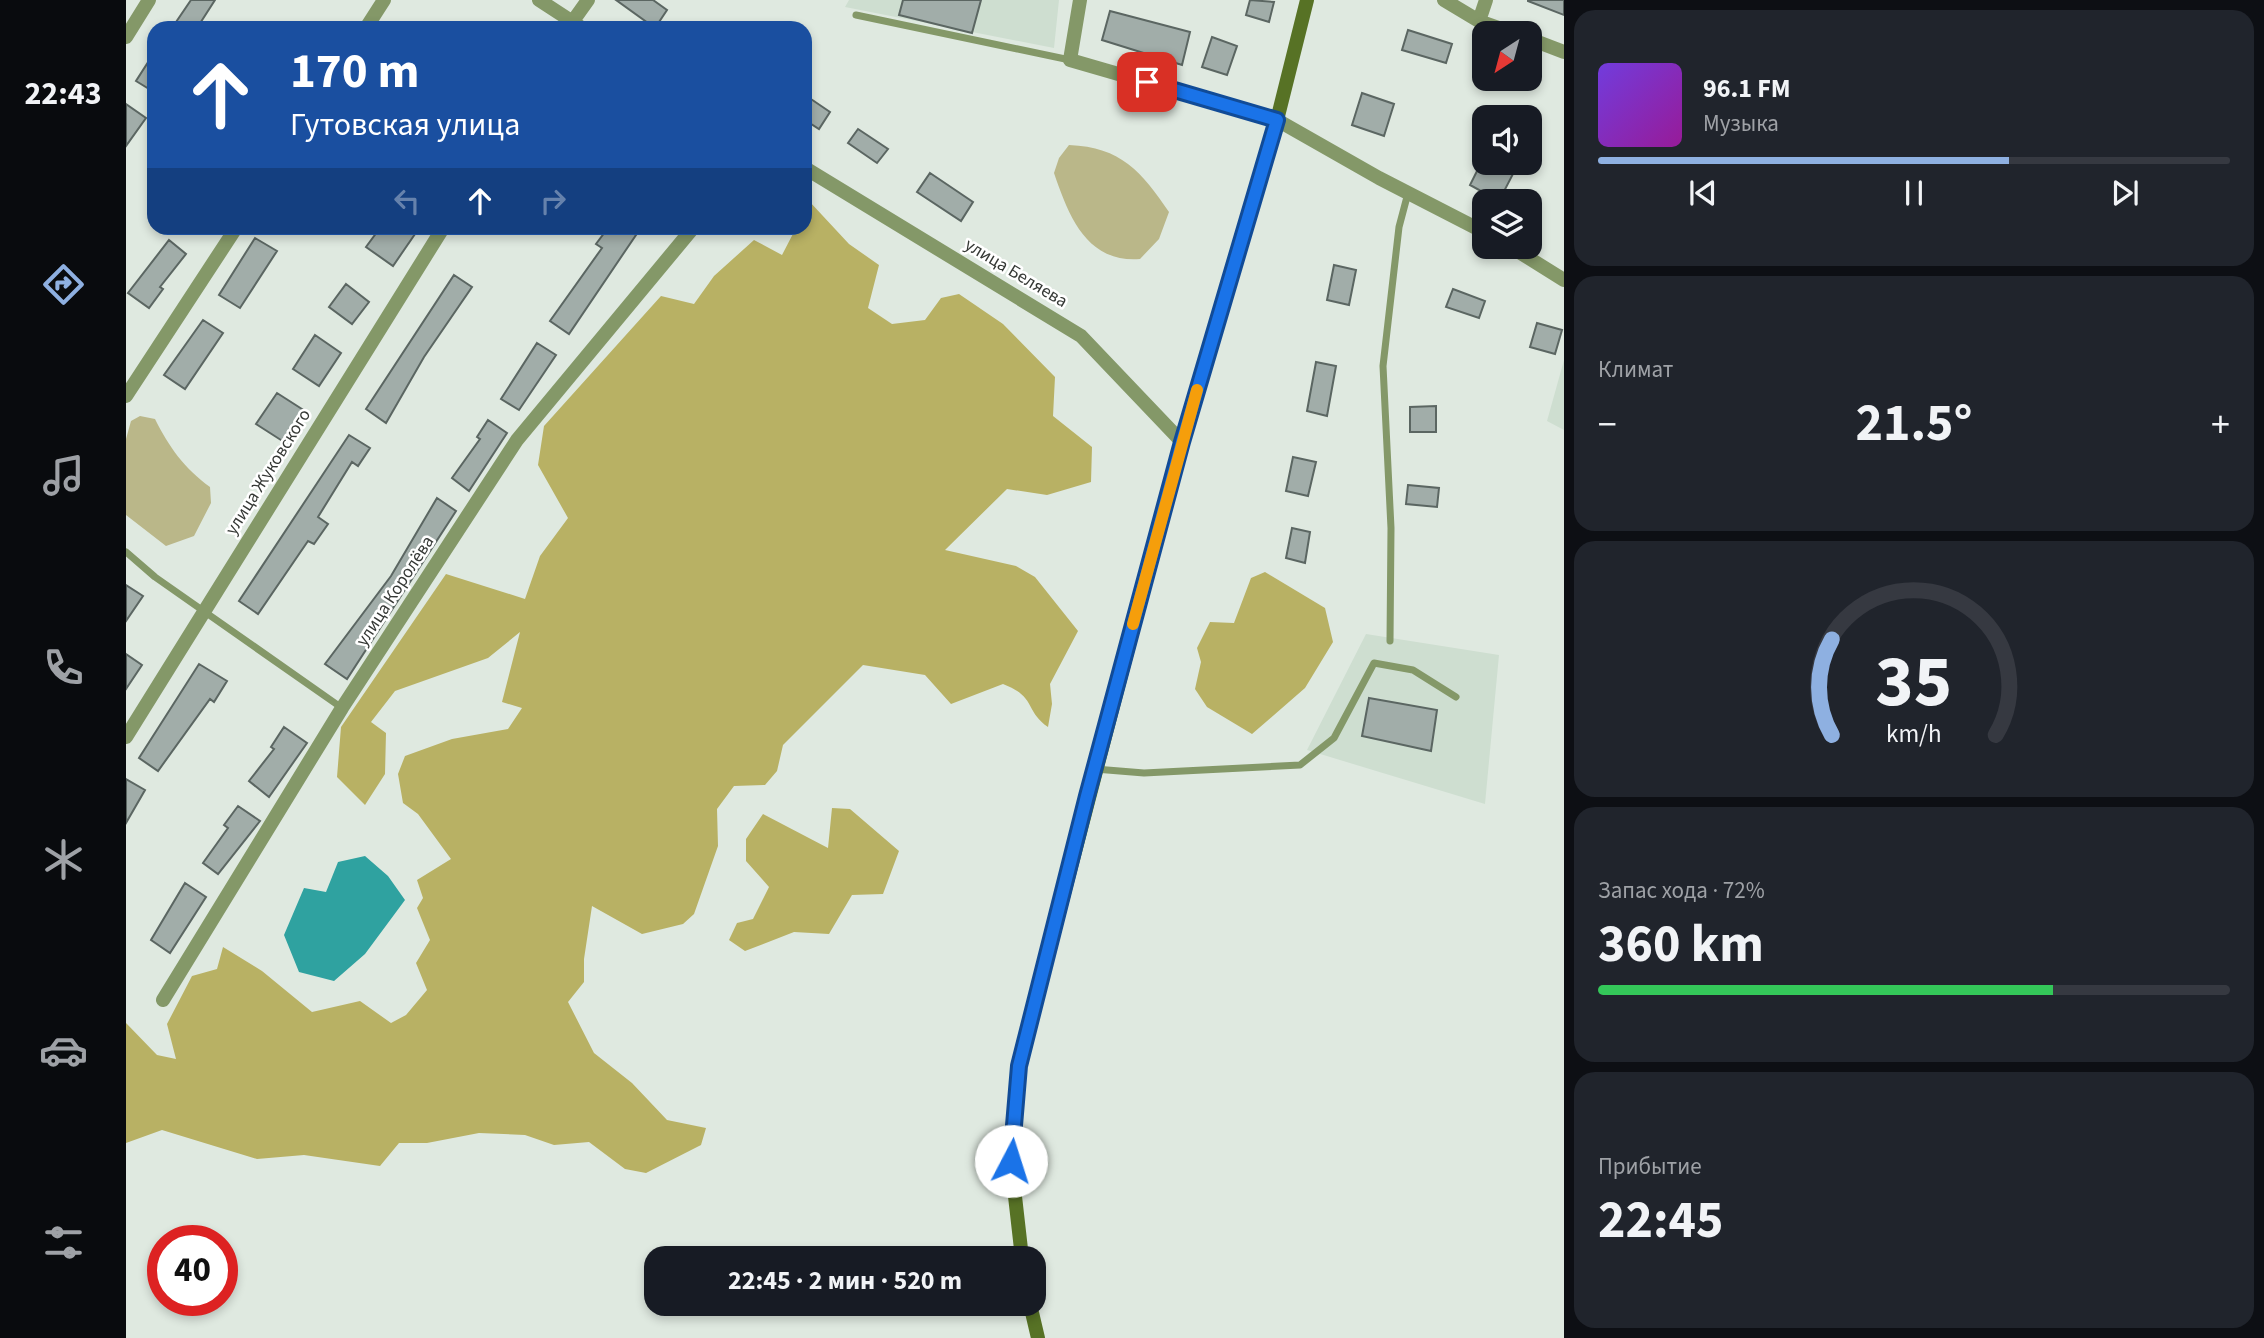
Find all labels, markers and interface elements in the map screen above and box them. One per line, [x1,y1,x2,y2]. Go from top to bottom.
north arrow [1472,21,1542,91]
map controls [1472,21,1542,259]
text: 170 m [290,37,419,107]
icon: ahead [175,49,266,140]
pin [1117,52,1177,112]
icon: arrive [1128,63,1166,101]
text: 96.1 FM [1703,70,1791,107]
text: 22:43 [24,71,102,117]
text: Гутовская улица [290,102,520,148]
button: sound [1472,105,1542,175]
text: Музыка [1703,107,1779,140]
icon: previous [1684,174,1722,212]
icon: pause [1895,174,1933,212]
icon: next [2106,174,2144,212]
icon: left [388,182,426,220]
icon: ahead [461,182,499,220]
icon: right [534,182,572,220]
button: layers [1472,189,1542,259]
street label: улица Беляева [960,232,1072,314]
icon: directions [39,260,88,309]
text: Климат [1598,353,1673,386]
text: 21.5° [1856,387,1972,461]
text: − [1598,398,1617,452]
text: + [2211,398,2230,452]
street label: улица Жуковского [219,404,317,540]
icon: music [39,451,88,500]
street label: улица Королёва [350,531,440,651]
text: 35 [1876,630,1952,734]
icon: phone [39,643,88,692]
text: km/h [1886,716,1942,752]
icon: climate [39,835,88,884]
text: Запас хода · 72% [1598,874,1765,907]
text: 360 km [1598,908,1764,982]
icon: car [39,1026,88,1075]
position arrow [974,1124,1048,1198]
text: Прибытие [1598,1150,1702,1183]
text: 22:45 [1598,1184,1723,1258]
icon: filters [39,1218,88,1267]
speed limit sign: 40 [147,1225,238,1316]
text: 22:45 · 2 мин · 520 m [728,1262,962,1299]

